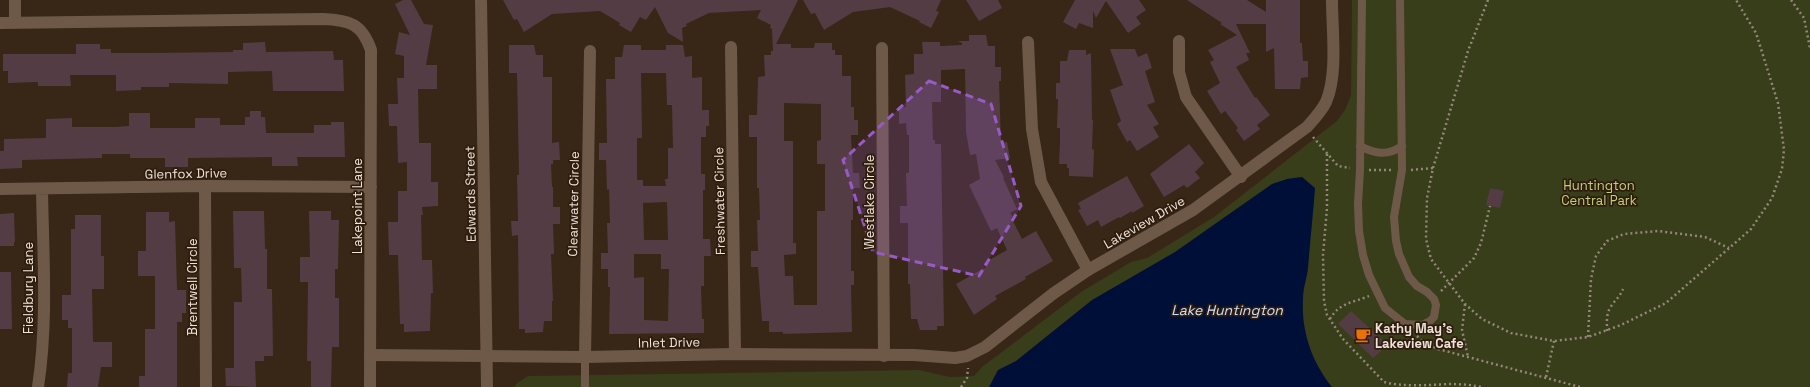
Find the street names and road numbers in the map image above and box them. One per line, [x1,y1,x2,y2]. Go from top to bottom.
street label: Edwards Street [461,146,480,242]
street label: Freshwater Circle [710,147,729,255]
street label: Clearwater Circle [564,151,583,257]
street label: Westlake Circle [861,155,878,249]
street label: Lakepoint Lane [349,158,366,254]
street label: Glenfox Drive [145,164,227,183]
street label: Lakeview Drive [1100,192,1188,253]
street label: Brentwell Circle [184,238,201,336]
street label: Fieldbury Lane [20,242,37,334]
street label: Inlet Drive [638,333,700,352]

